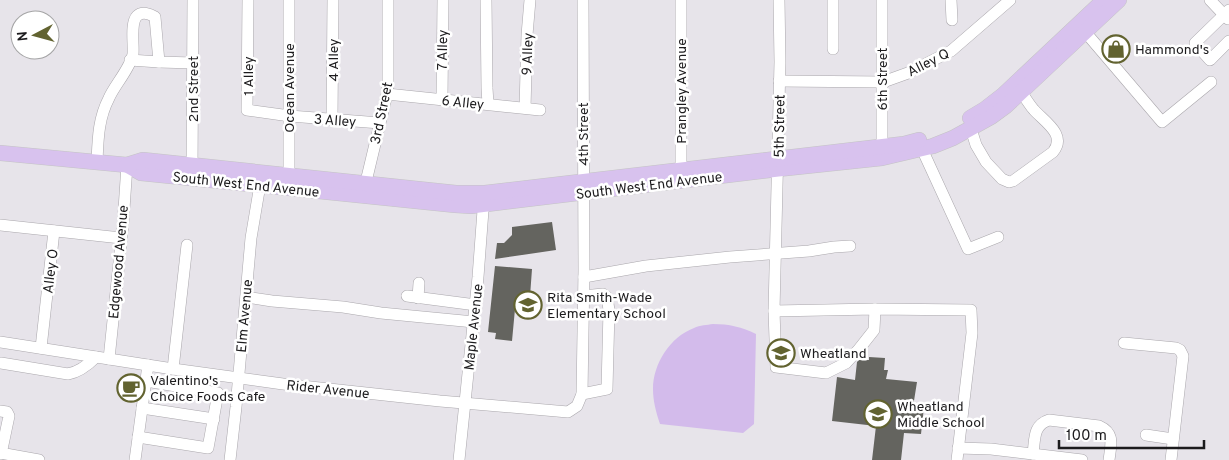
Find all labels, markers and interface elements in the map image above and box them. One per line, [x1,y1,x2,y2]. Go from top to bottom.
north arrow [10,10,60,60]
street label: 7 Alley [435,29,452,71]
text: N [15,30,33,42]
street label: 9 Alley [519,32,538,76]
shop icon: Hammond's [1101,34,1131,64]
street label: Prangley Avenue [674,38,691,144]
street label: 4 Alley [326,39,343,81]
place label: Hammond's [1135,42,1209,59]
street label: Ocean Avenue [282,43,299,133]
street label: Alley Q [905,46,953,81]
street label: 6th Street [875,47,892,111]
street label: 2nd Street [186,56,203,122]
street label: 1 Alley [241,56,258,96]
street label: 3rd Street [368,81,397,146]
street label: 6 Alley [441,93,485,114]
street label: 5th Street [771,94,790,158]
street label: 4th Street [576,102,593,166]
street label: 3 Alley [313,112,357,131]
street label: South West End Avenue [172,169,320,202]
street label: South West End Avenue [575,169,723,204]
street label: Edgewood Avenue [106,204,133,320]
street label: Alley O [40,248,63,295]
street label: Elm Avenue [234,279,257,353]
street label: Maple Avenue [461,283,487,371]
school or university icon: Rita Smith-Wade Elementary School [513,290,543,320]
place label: Rita Smith-Wade Elementary School [547,290,666,323]
school or university icon: Wheatland [766,338,796,368]
place label: Wheatland [800,346,867,363]
cafe icon: Valentino's Choice Foods Cafe [116,373,146,403]
place label: Valentino's Choice Foods Cafe [150,373,265,406]
street label: Rider Avenue [285,378,370,403]
school or university icon: Wheatland Middle School [863,399,893,429]
place label: Wheatland Middle School [897,399,985,432]
scale bar [1059,418,1204,450]
text: 100 m [1066,427,1107,446]

